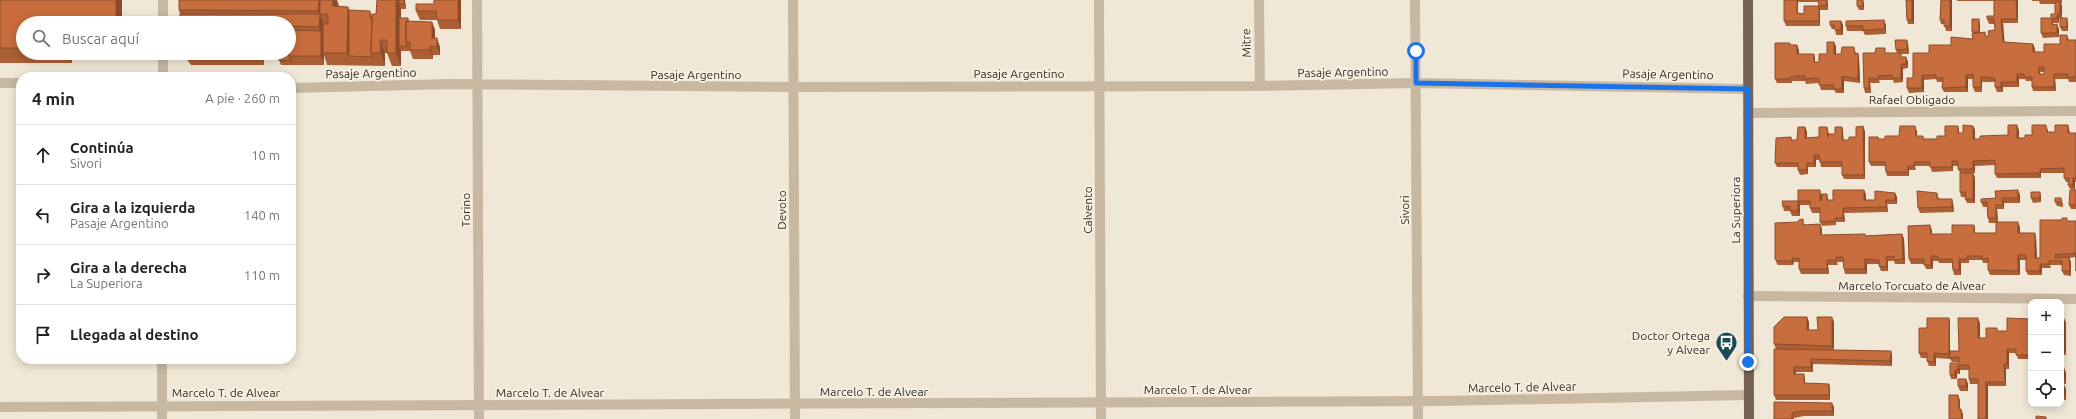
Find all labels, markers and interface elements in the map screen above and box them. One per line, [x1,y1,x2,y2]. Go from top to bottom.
search box [16,16,296,60]
icon: search [30,27,52,49]
street label: Mitre [1239,28,1253,58]
text: Buscar aquí [62,30,139,47]
route start [1407,42,1425,60]
street label: Pasaje Argentino [1297,65,1389,79]
street label: Pasaje Argentino [325,66,417,80]
street label: Pasaje Argentino [973,67,1065,80]
street label: Pasaje Argentino [1622,67,1714,81]
street label: Pasaje Argentino [650,68,742,81]
text: 4 min [32,89,75,108]
text: A pie · 260 m [205,91,280,105]
street label: Rafael Obligado [1869,93,1955,106]
text: Continúa [70,139,134,156]
icon: ahead [32,144,54,166]
text: 10 m [251,148,280,162]
text: Sivori [70,156,102,170]
street label: La Superiora [1729,176,1742,244]
street label: Calvento [1081,186,1094,234]
street label: Devoto [775,190,788,230]
street label: Torino [459,193,472,227]
street label: Sivori [1398,195,1411,225]
text: Gira a la izquierda [70,199,196,216]
icon: left [32,204,54,226]
text: 140 m [244,208,280,222]
text: Pasaje Argentino [70,216,169,230]
text: Gira a la derecha [70,259,187,276]
icon: right [32,264,54,286]
text: 110 m [244,268,280,282]
text: La Superiora [70,276,143,290]
street label: Marcelo Torcuato de Alvear [1838,279,1986,292]
map controls [2028,299,2064,407]
button: + [2028,299,2064,335]
icon: arrive [32,324,54,346]
text: Llegada al destino [70,326,199,343]
place label: Doctor Ortega y Alvear [1632,329,1710,356]
bus stop icon: Doctor Ortega y Alvear [1713,329,1739,362]
button: − [2028,335,2064,371]
route end [1739,353,1757,371]
button: locate [2028,371,2064,407]
street label: Marcelo T. de Alvear [1468,380,1577,394]
street label: Marcelo T. de Alvear [1144,383,1253,396]
street label: Marcelo T. de Alvear [820,385,929,398]
street label: Marcelo T. de Alvear [172,386,281,399]
street label: Marcelo T. de Alvear [496,386,605,399]

